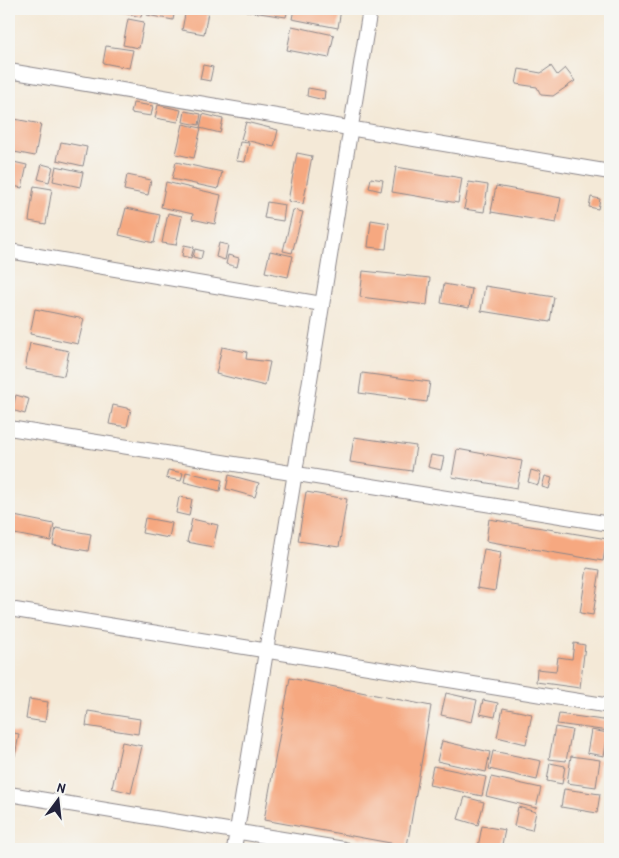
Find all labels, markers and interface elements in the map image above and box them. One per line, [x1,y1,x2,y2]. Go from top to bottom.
north arrow [32,776,82,826]
text: N [55,777,68,797]

